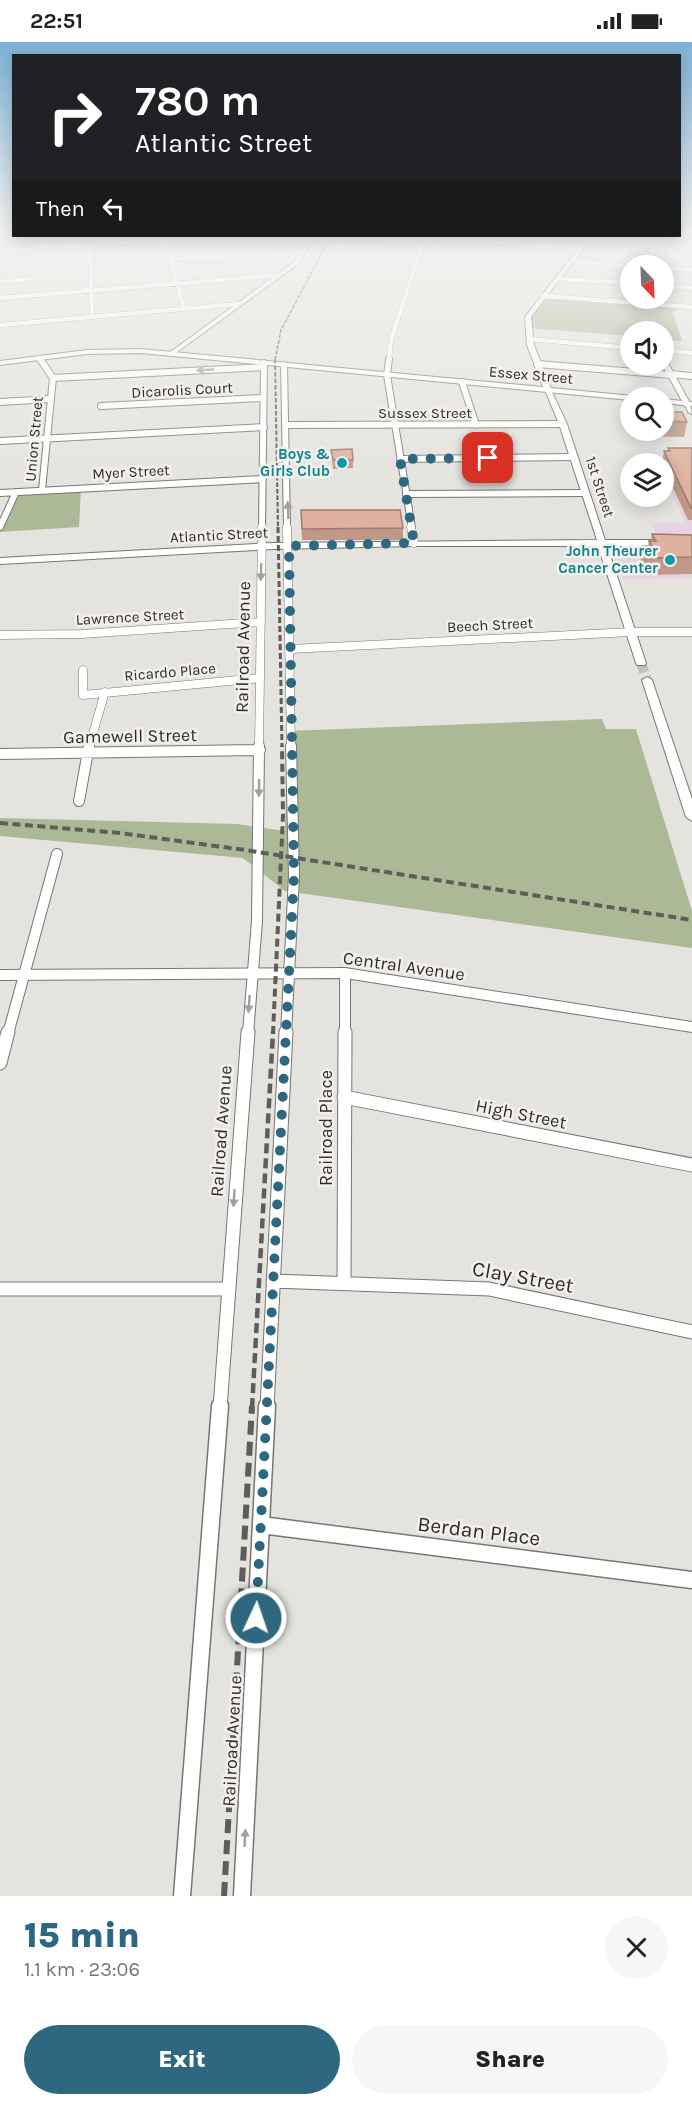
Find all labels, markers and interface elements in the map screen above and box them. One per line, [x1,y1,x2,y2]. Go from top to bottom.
text: 22:51 [30,8,83,34]
text: 780 m [135,76,260,126]
icon: right [36,78,114,156]
text: Atlantic Street [135,127,312,159]
icon: left [97,192,130,225]
text: Then [36,196,85,222]
north arrow [620,255,674,309]
map controls [620,255,674,507]
button: sound [620,321,674,375]
street label: Essex Street [488,362,574,388]
one-way arrow [196,366,215,375]
street label: Dicarolis Court [131,378,234,402]
button: search [620,387,674,441]
street label: Union Street [21,395,47,482]
street label: Sussex Street [378,404,472,422]
pin [462,432,513,483]
icon: arrive [471,441,504,474]
place label: Boys & Girls Club [260,445,330,480]
button: layers [620,453,674,507]
street label: 1st Street [582,454,618,520]
marker: Boys & Girls Club [335,456,349,470]
street label: Myer Street [92,461,171,483]
one-way arrow [284,500,293,519]
street label: Atlantic Street [169,523,269,547]
place label: John Theurer Cancer Center [558,542,658,577]
marker: John Theurer Cancer Center [663,553,677,567]
one-way arrow [257,563,266,582]
street label: Railroad Avenue [231,581,255,713]
street label: Lawrence Street [75,605,185,629]
street label: Beech Street [446,614,534,636]
street label: Ricardo Place [123,659,217,685]
street label: Gamewell Street [63,724,197,748]
one-way arrow [254,779,264,798]
street label: Central Avenue [342,947,466,985]
one-way arrow [245,995,254,1014]
street label: Railroad Avenue [205,1065,237,1197]
street label: Railroad Place [315,1070,337,1186]
street label: High Street [474,1094,569,1134]
one-way arrow [229,1189,239,1208]
street label: Clay Street [470,1256,576,1298]
street label: Berdan Place [416,1512,542,1550]
position arrow [224,1586,288,1650]
street label: Railroad Avenue [218,1675,246,1807]
one-way arrow [241,1828,250,1847]
text: 15 min [24,1914,140,1956]
button: close [605,1916,668,1979]
text: 1.1 km · 23:06 [24,1958,140,1981]
button: Exit [24,2025,340,2094]
button: Share [352,2025,668,2094]

